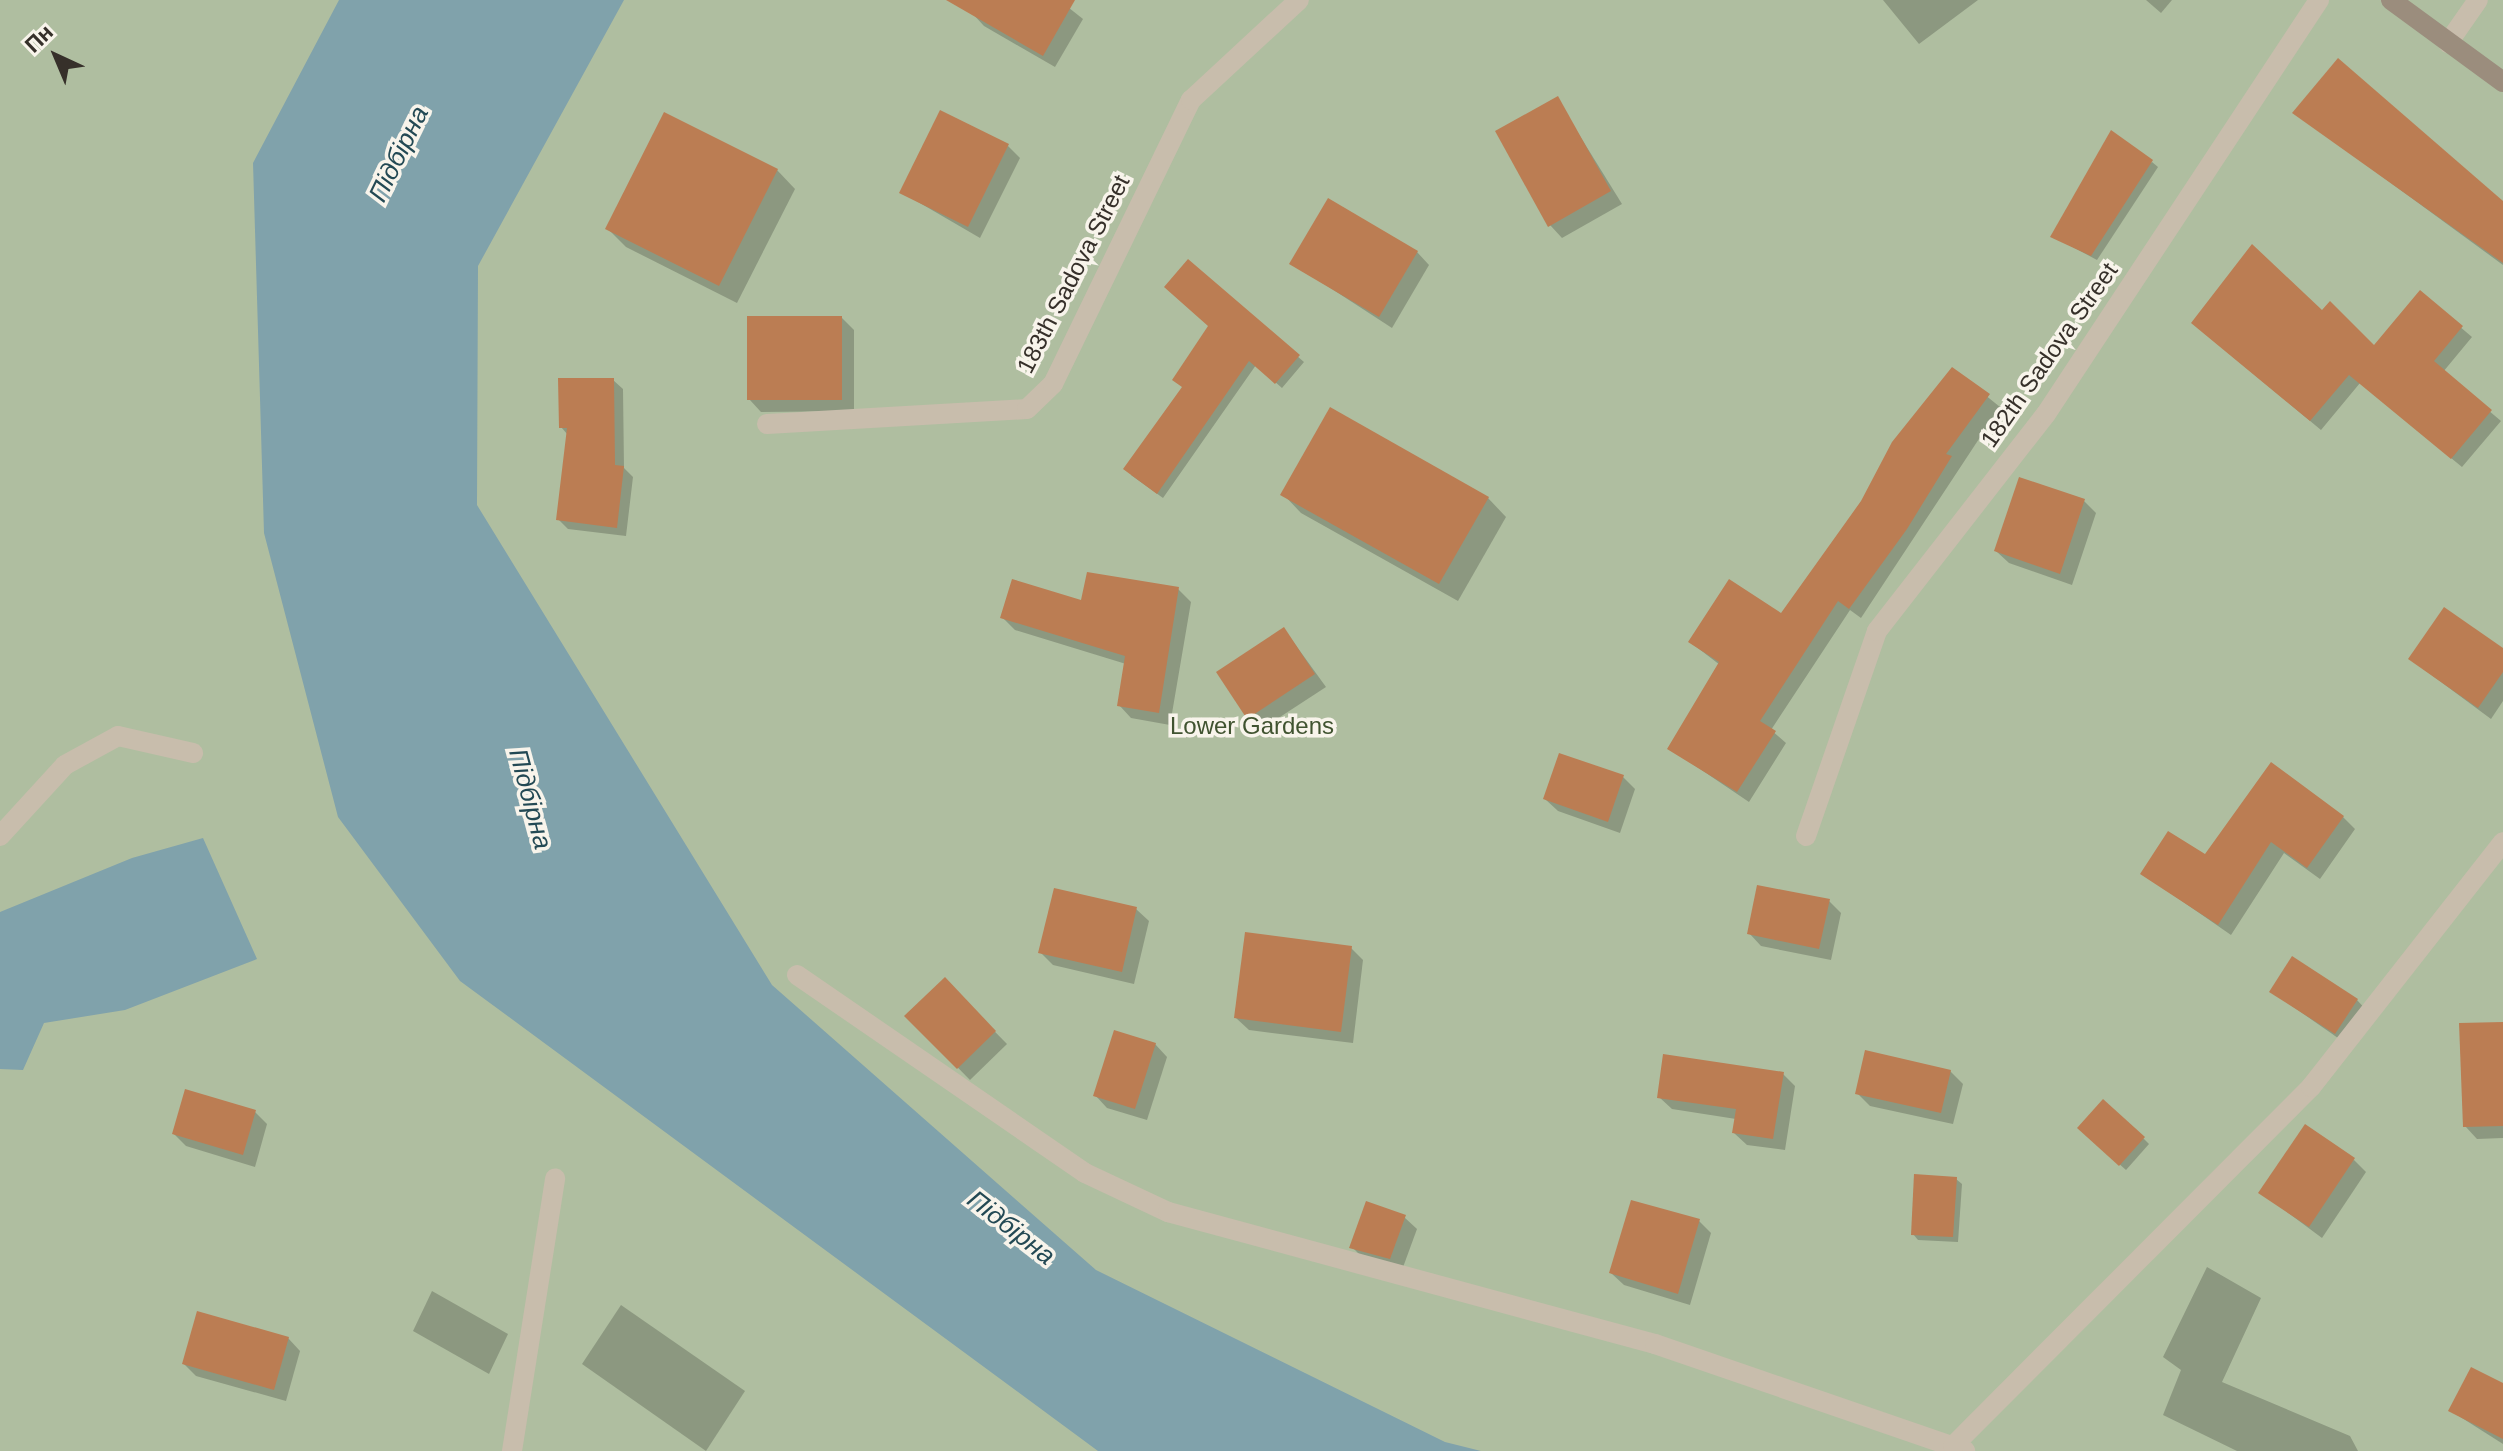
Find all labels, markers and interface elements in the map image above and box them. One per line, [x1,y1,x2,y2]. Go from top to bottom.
north arrow [16,16,96,96]
text: Пн [20,19,58,57]
water label: Підбірна [362,101,436,207]
street label: 183th Sadova Street [1010,170,1136,378]
street label: 182th Sadova Street [1974,257,2124,453]
park label: Lower Gardens [1170,712,1334,740]
water label: Підбірна [502,745,558,853]
water label: Підбірна [961,1184,1061,1272]

